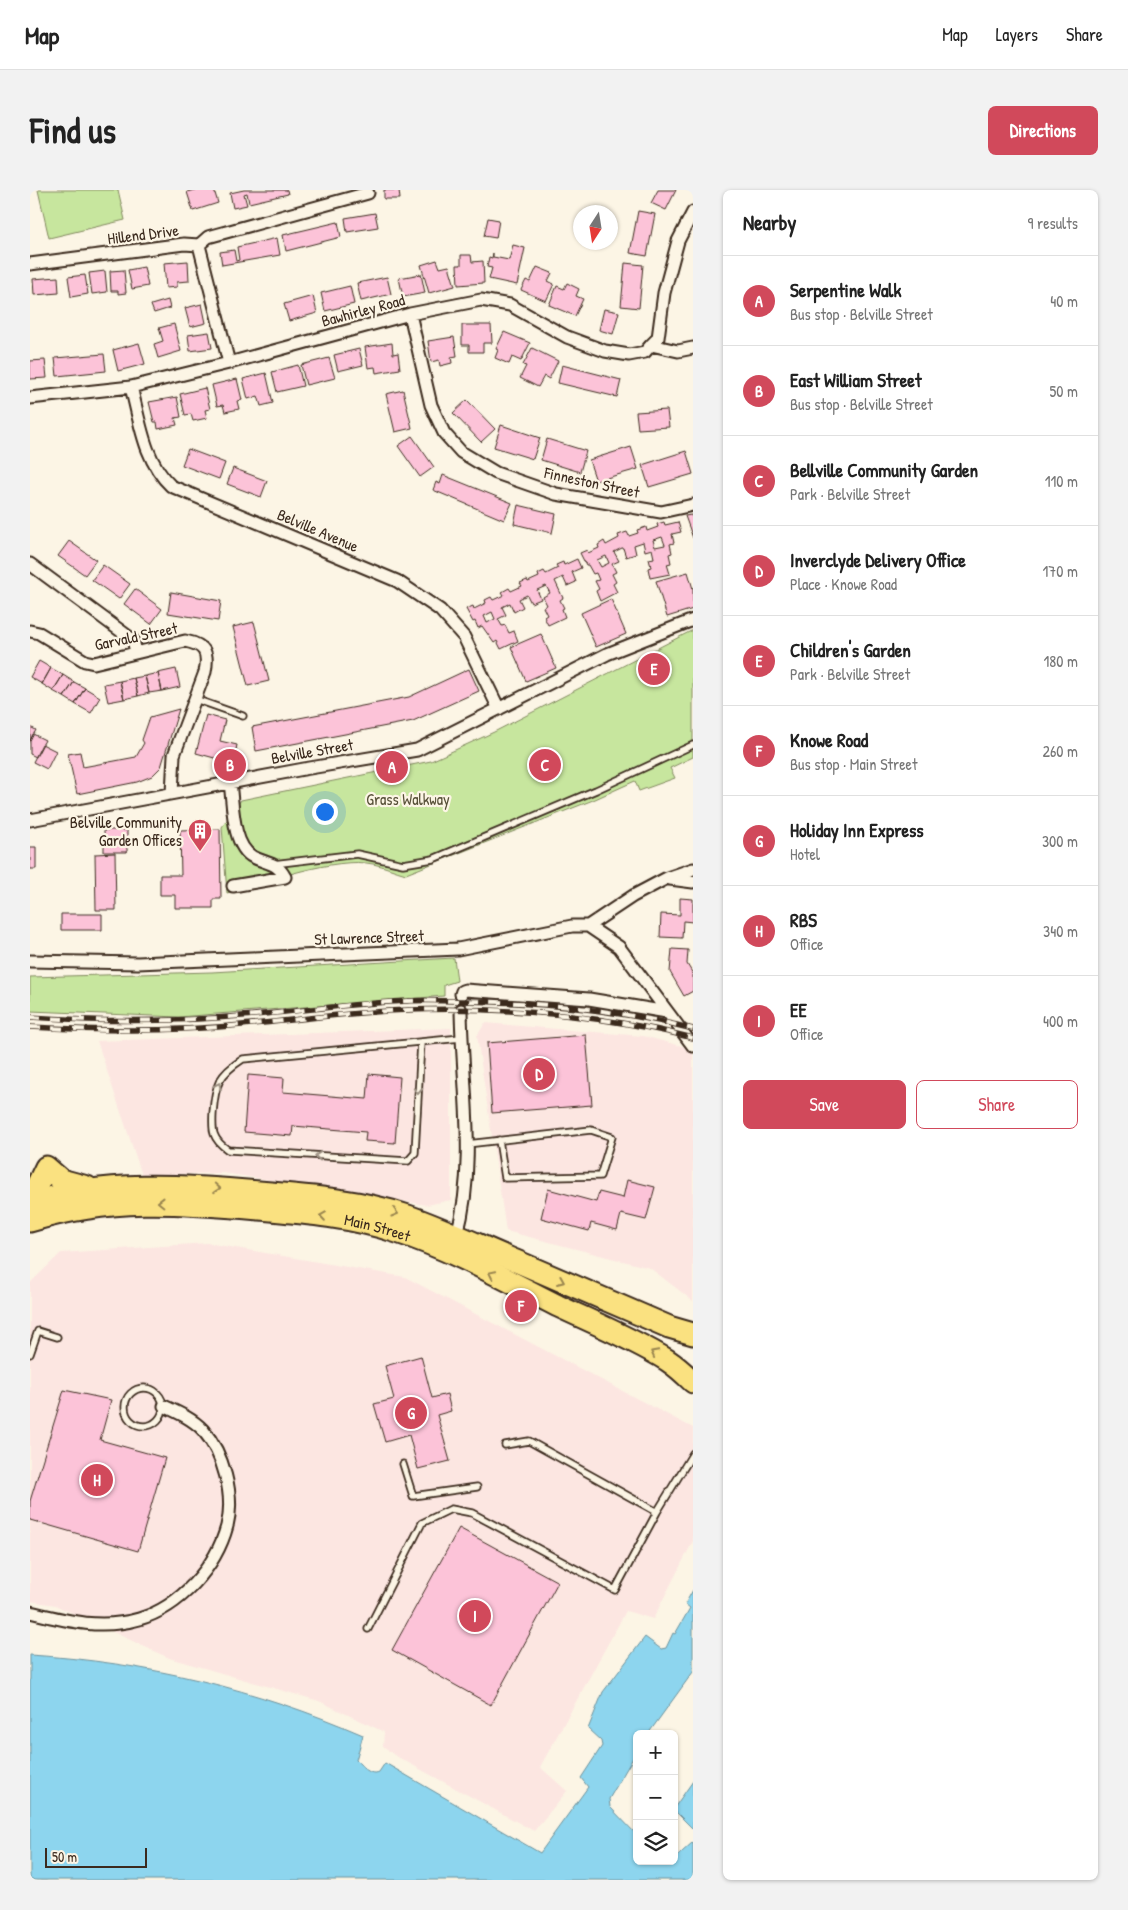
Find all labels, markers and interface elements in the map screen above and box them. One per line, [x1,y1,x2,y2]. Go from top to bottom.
text: Map [25,19,59,51]
text: Map [942,22,968,47]
text: Layers [996,22,1038,47]
text: Share [1066,22,1103,47]
button: Directions [988,106,1098,155]
text: Find us [30,107,116,154]
north arrow [573,205,618,250]
text: Nearby [743,208,796,237]
text: 9 results [1027,212,1078,234]
street label: Hillend Drive [106,219,180,249]
text: Serpentine Walk [790,277,901,303]
street label: Bawhirley Road [319,288,407,332]
text: A [755,290,763,312]
text: 40 m [1050,290,1078,312]
text: Bus stop · Belville Street [790,303,933,325]
text: East William Street [790,367,921,393]
text: B [755,380,763,402]
text: 50 m [1050,380,1078,402]
text: Bus stop · Belville Street [790,393,933,415]
text: Bellville Community Garden [790,457,978,483]
street label: Finneston Street [541,461,642,503]
text: C [755,470,763,492]
text: 110 m [1045,470,1078,492]
text: Park · Belville Street [790,483,910,505]
street label: Belville Avenue [274,503,363,557]
text: Inverclyde Delivery Office [790,547,966,573]
text: D [755,560,763,582]
text: 170 m [1043,560,1078,582]
text: Place · Knowe Road [790,573,897,595]
street label: Garvald Street [93,616,180,656]
text: Children's Garden [790,637,911,663]
pin: E [638,650,670,688]
text: E [755,650,763,672]
text: 180 m [1044,650,1078,672]
text: Park · Belville Street [790,663,910,685]
text: Knowe Road [790,727,868,753]
street label: Belville Street [269,733,355,769]
text: F [756,740,762,762]
text: 260 m [1042,740,1078,762]
pin: B [214,746,246,784]
pin: C [529,746,561,784]
pin: A [376,748,408,786]
text: Bus stop · Main Street [790,753,917,775]
park label: Grass Walkway [366,788,450,810]
your location [312,799,338,825]
place label: Belville Community Garden Offices [70,811,182,851]
text: Holiday Inn Express [790,817,924,843]
building icon: Belville Community Garden Offices [187,818,213,852]
text: G [755,830,763,852]
text: 300 m [1042,830,1078,852]
text: Hotel [790,843,820,865]
text: RBS [790,907,817,933]
text: H [755,920,763,942]
text: 340 m [1043,920,1078,942]
street label: St Lawrence Street [314,924,425,950]
text: Office [790,933,823,955]
text: EE [790,997,807,1023]
text: I [757,1010,761,1032]
text: 400 m [1043,1010,1078,1032]
text: Office [790,1023,823,1045]
pin: D [523,1055,555,1093]
button: Save [743,1080,906,1129]
button: Share [916,1080,1078,1129]
one-way arrow [211,1082,222,1091]
one-way arrow [413,1087,424,1095]
one-way arrow [314,1150,322,1161]
one-way arrow [213,1183,221,1194]
one-way arrow [157,1197,164,1207]
one-way arrow [390,1207,399,1217]
street label: Main Street [343,1208,414,1247]
one-way arrow [319,1211,327,1221]
one-way arrow [488,1270,497,1280]
one-way arrow [556,1274,565,1285]
pin: F [505,1287,537,1325]
one-way arrow [650,1349,659,1359]
pin: G [395,1394,427,1432]
pin: H [81,1461,113,1499]
pin: I [459,1597,491,1635]
map controls [633,1730,678,1865]
button: + [633,1730,678,1775]
button: − [633,1775,678,1820]
button: layers [633,1820,678,1865]
scale bar [45,1845,148,1868]
text: 50 m [52,1847,77,1866]

